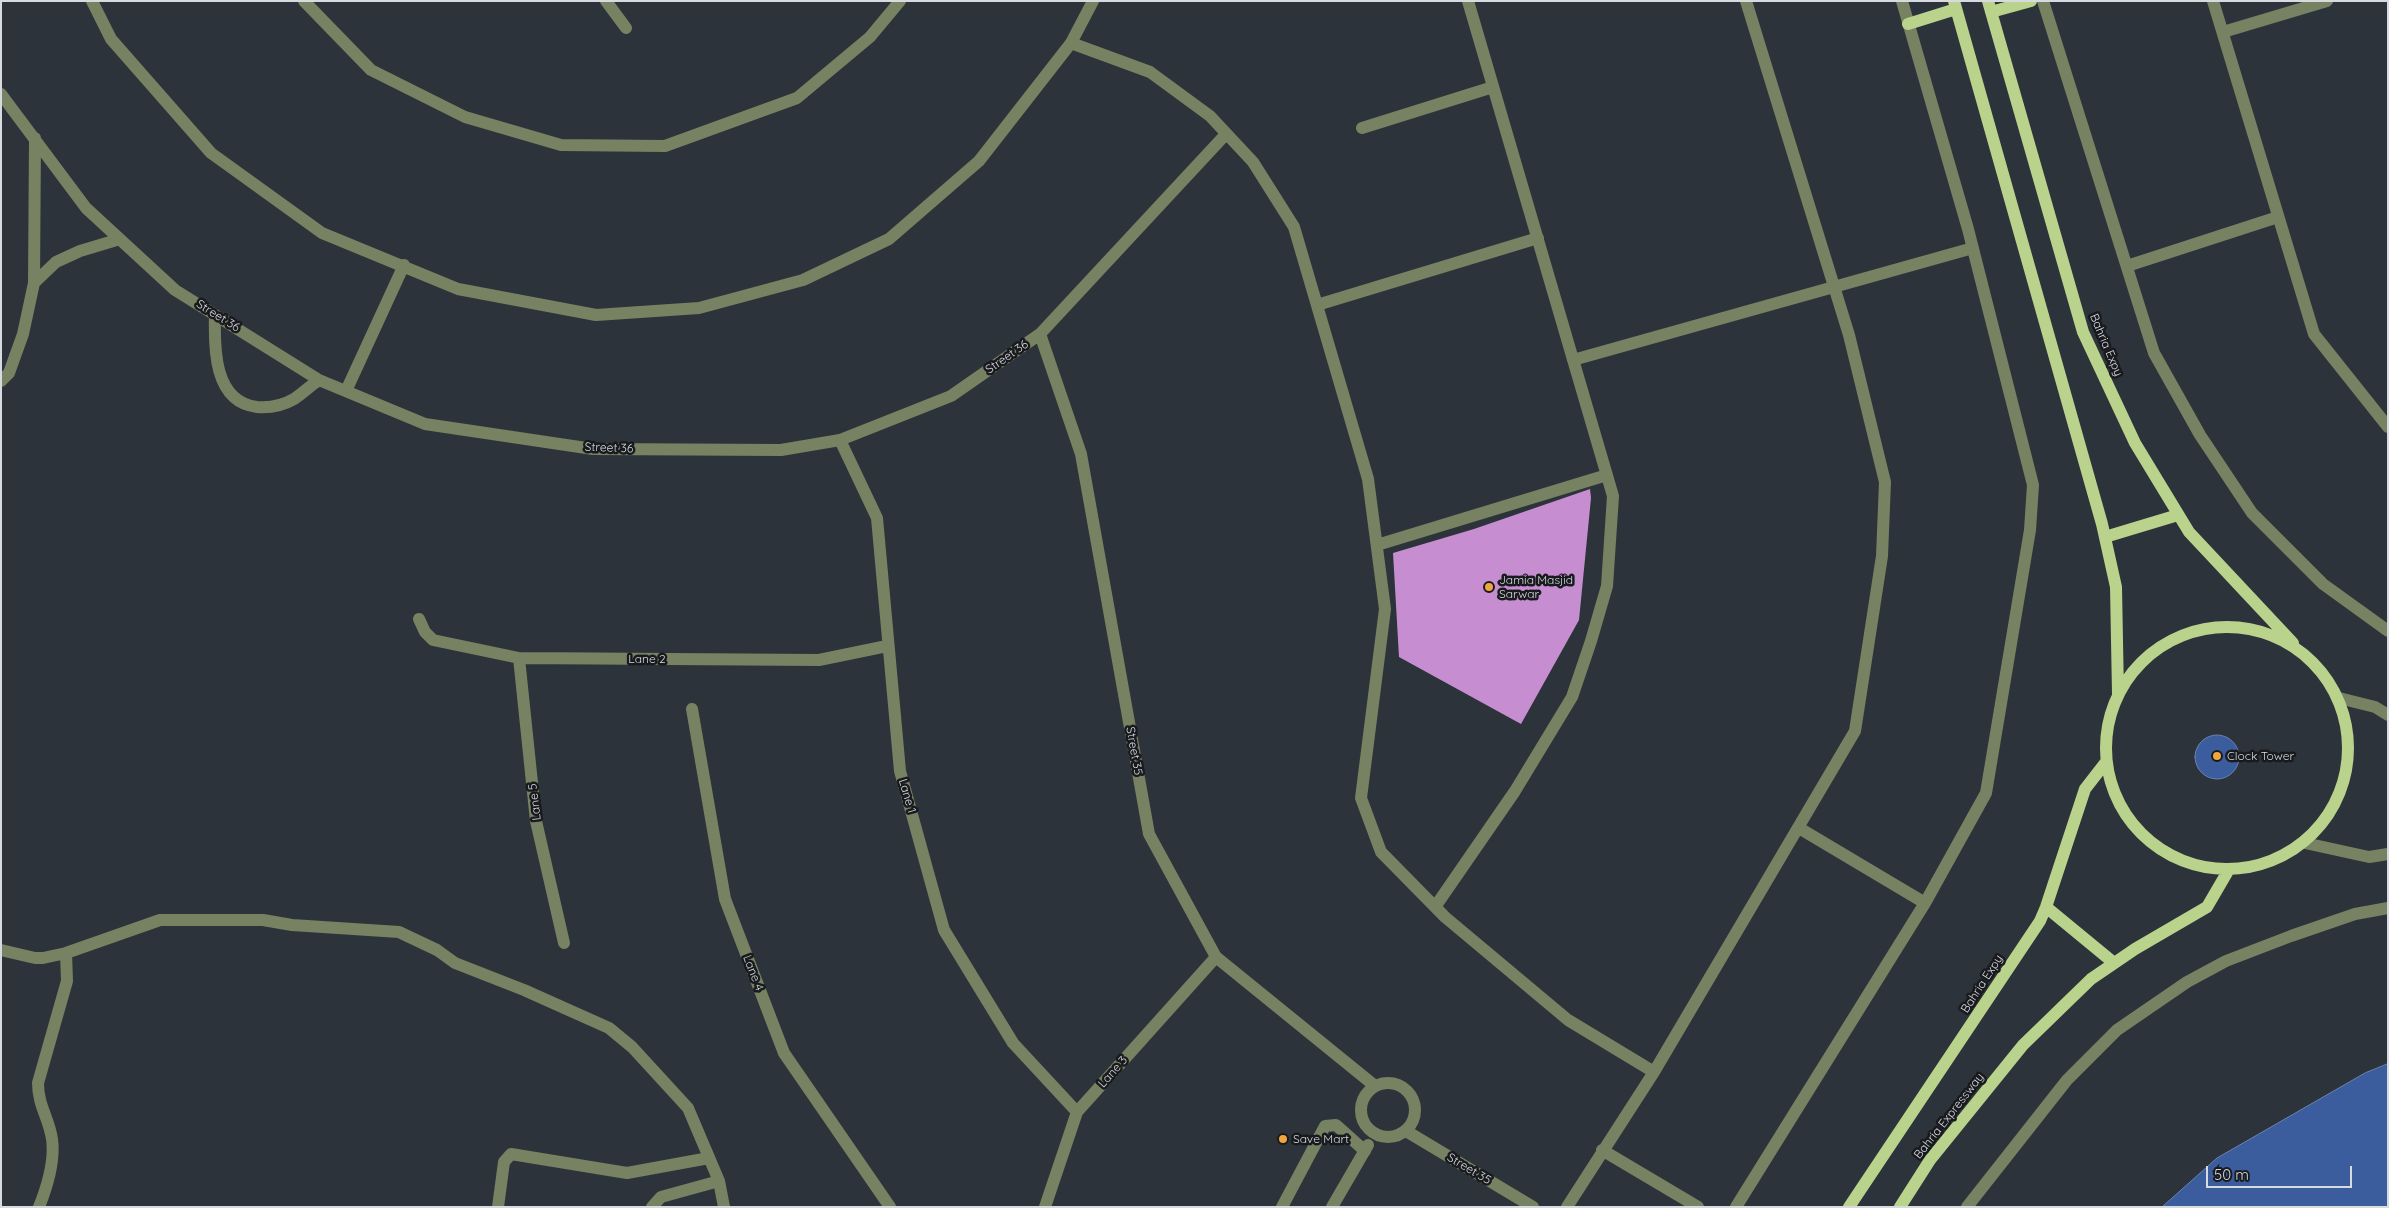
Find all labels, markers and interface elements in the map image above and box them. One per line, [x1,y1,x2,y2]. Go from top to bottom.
street label: Street 36 [193,297,243,335]
street label: Bahria Expy [2086,312,2126,378]
street label: Street 36 [983,337,1031,377]
street label: Street 36 [584,440,634,456]
place label: Jamia Masjid Sarwar [1499,573,1573,601]
marker: Jamia Masjid Sarwar [1483,581,1495,593]
street label: Lane 2 [628,652,666,666]
street label: Street 35 [1123,726,1145,776]
place label: Clock Tower [2227,749,2294,763]
marker: Clock Tower [2211,750,2223,762]
street label: Lane 1 [895,777,919,815]
street label: Lane 5 [526,783,544,821]
street label: Bahria Expy [1958,952,2006,1016]
street label: Lane 4 [740,953,766,993]
street label: Lane 3 [1095,1053,1131,1091]
street label: Bahria Expressway [1911,1070,1987,1162]
place label: Save Mart [1293,1132,1349,1146]
marker: Save Mart [1277,1133,1289,1145]
street label: Street 35 [1444,1150,1494,1188]
scale bar [2209,1156,2355,1188]
text: 50 m [2214,1165,2249,1184]

